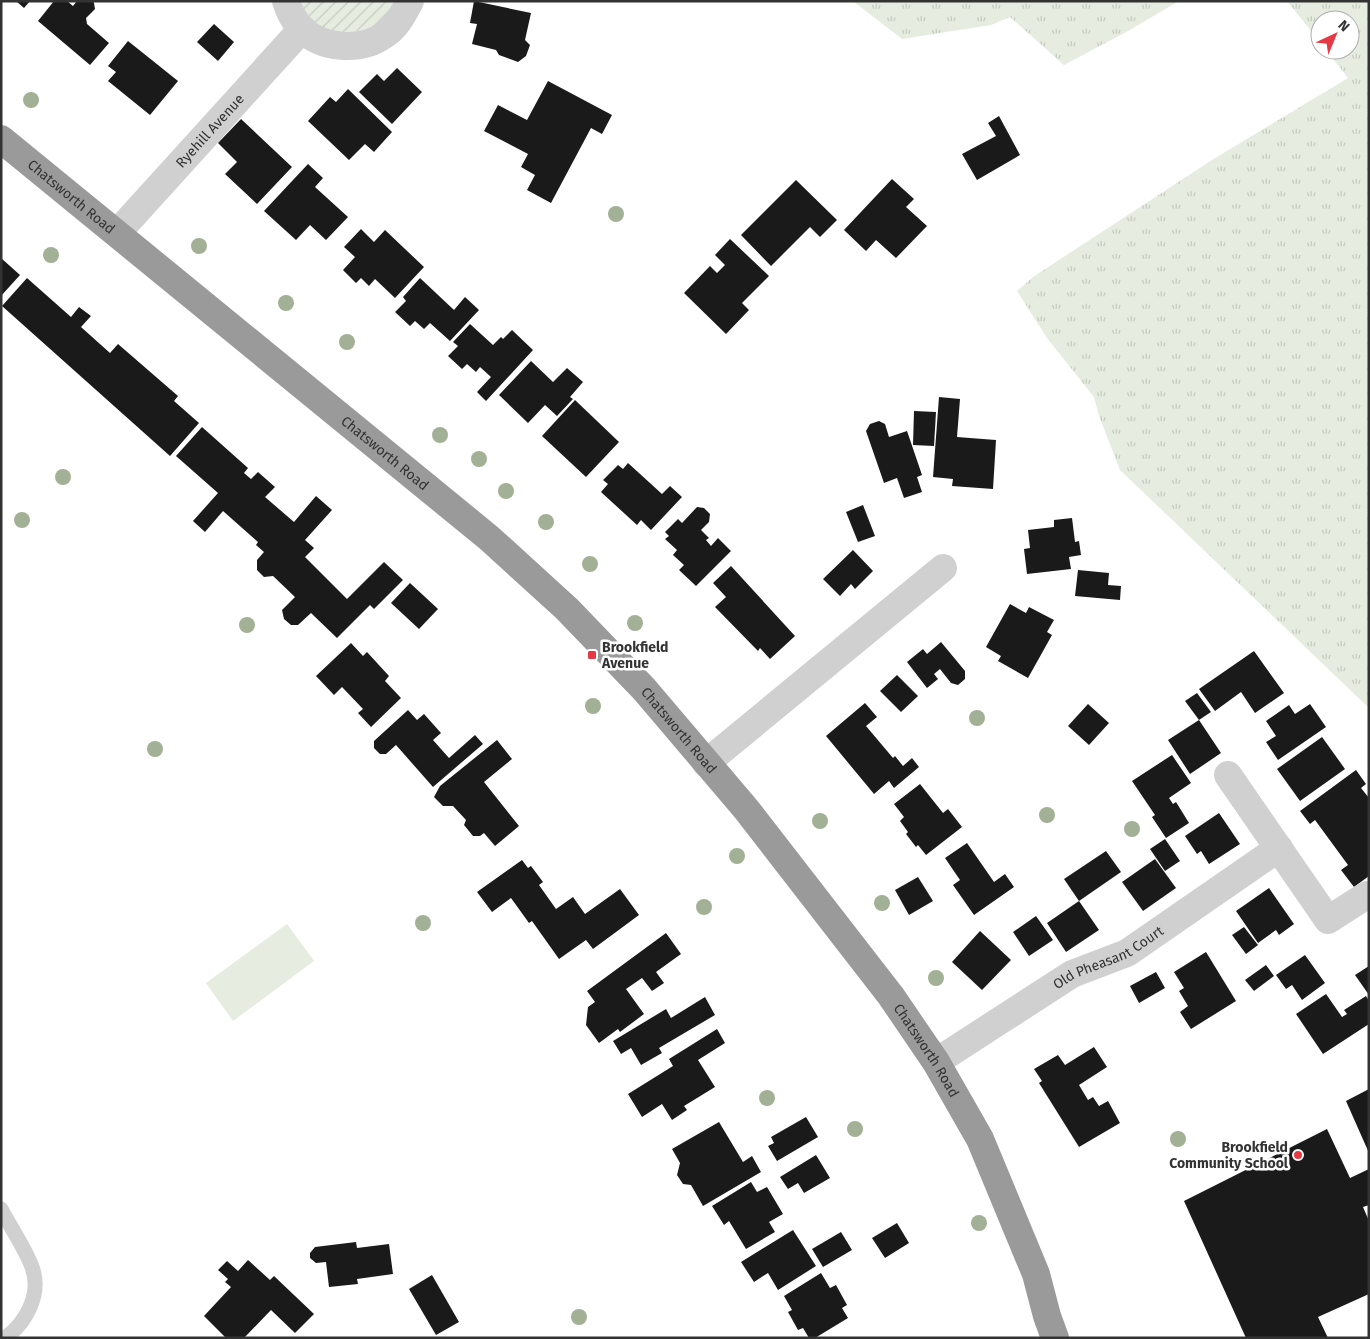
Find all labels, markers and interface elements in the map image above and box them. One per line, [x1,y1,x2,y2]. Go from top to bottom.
north arrow [1310,10,1360,60]
text: N [1334,17,1353,35]
street label: Ryehill Avenue [172,91,248,171]
street label: Chatsworth Road [24,156,118,238]
street label: Chatsworth Road [337,413,432,494]
place label: Brookfield Avenue [601,639,669,672]
marker: Brookfield Avenue [586,649,598,661]
street label: Chatsworth Road [637,684,720,777]
street label: Old Pheasant Court [1050,922,1168,993]
street label: Chatsworth Road [890,1001,962,1100]
place label: Brookfield Community School [1169,1139,1289,1172]
marker: Brookfield Community School [1292,1149,1304,1161]

